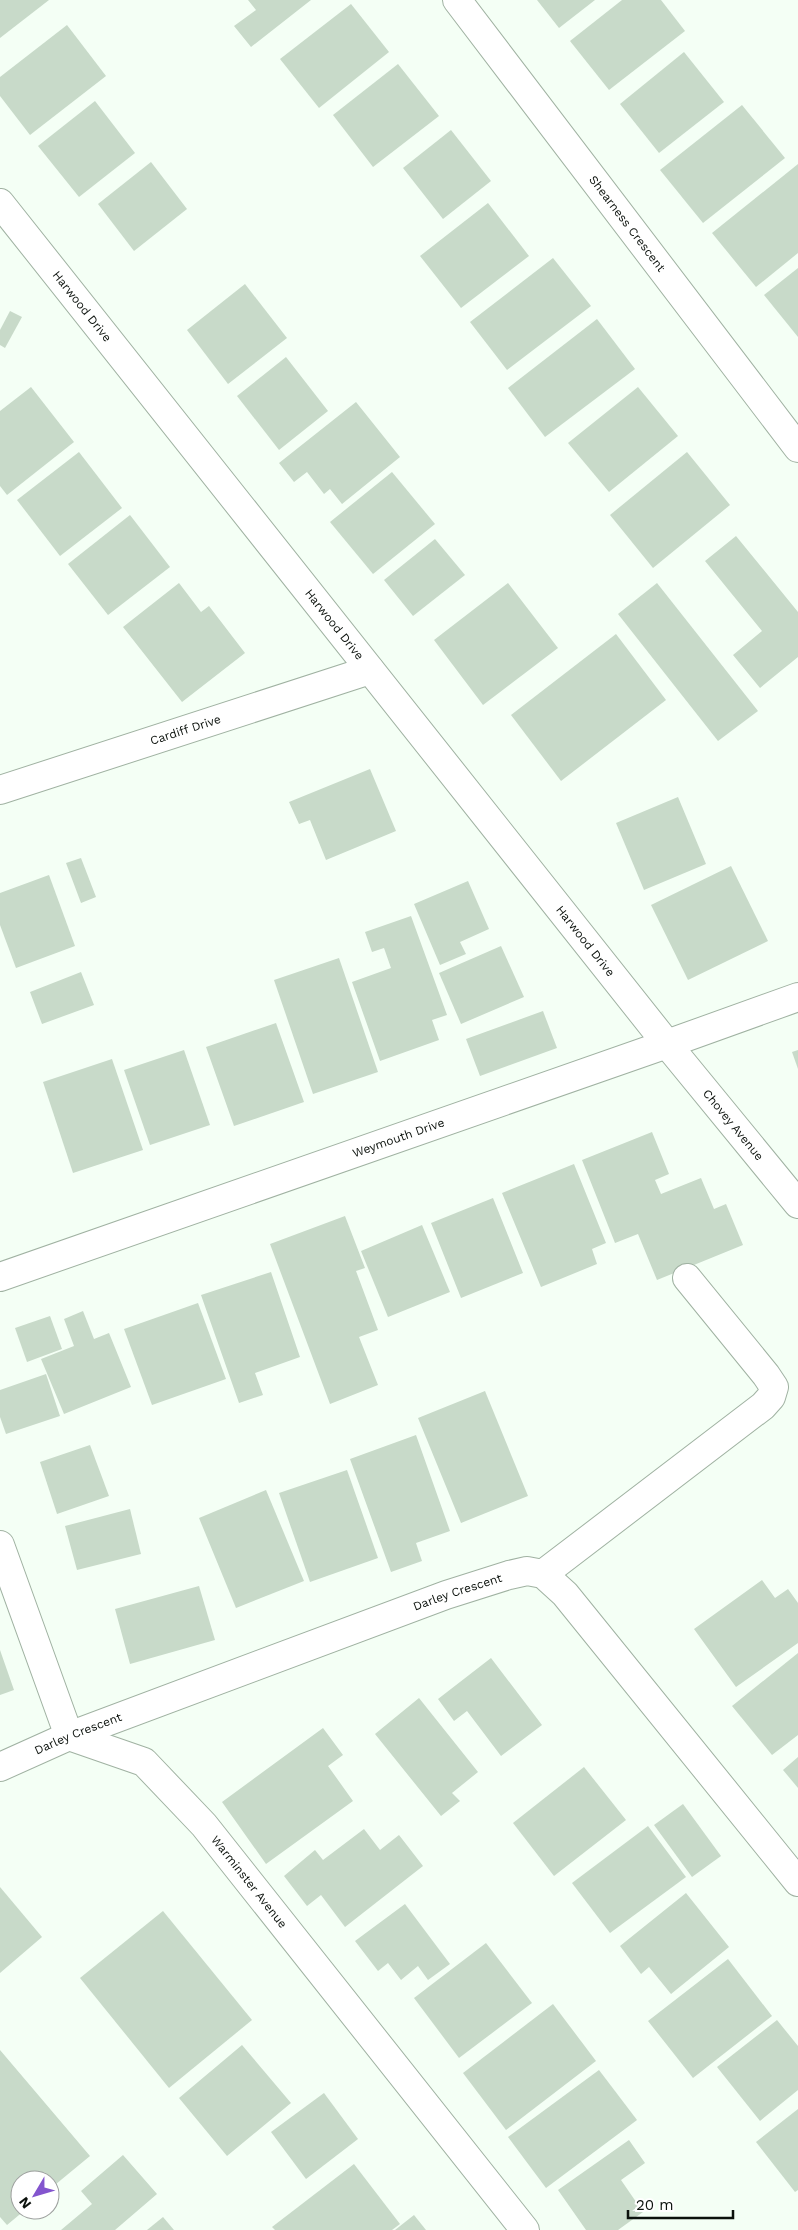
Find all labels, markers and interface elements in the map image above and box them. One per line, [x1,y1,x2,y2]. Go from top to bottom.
street label: Shearness Crescent [586,173,668,274]
street label: Harwood Drive [50,268,114,345]
street label: Harwood Drive [302,586,367,663]
street label: Cardiff Drive [148,712,223,748]
street label: Harwood Drive [553,903,618,979]
street label: Chovey Avenue [700,1087,767,1163]
street label: Weymouth Drive [351,1115,446,1160]
street label: Darley Crescent [411,1571,504,1614]
street label: Darley Crescent [32,1710,124,1758]
street label: Warminster Avenue [208,1833,290,1931]
north arrow [10,2170,60,2220]
scale bar [628,2188,733,2220]
text: N [15,2194,34,2212]
text: 20 m [636,2196,674,2214]

